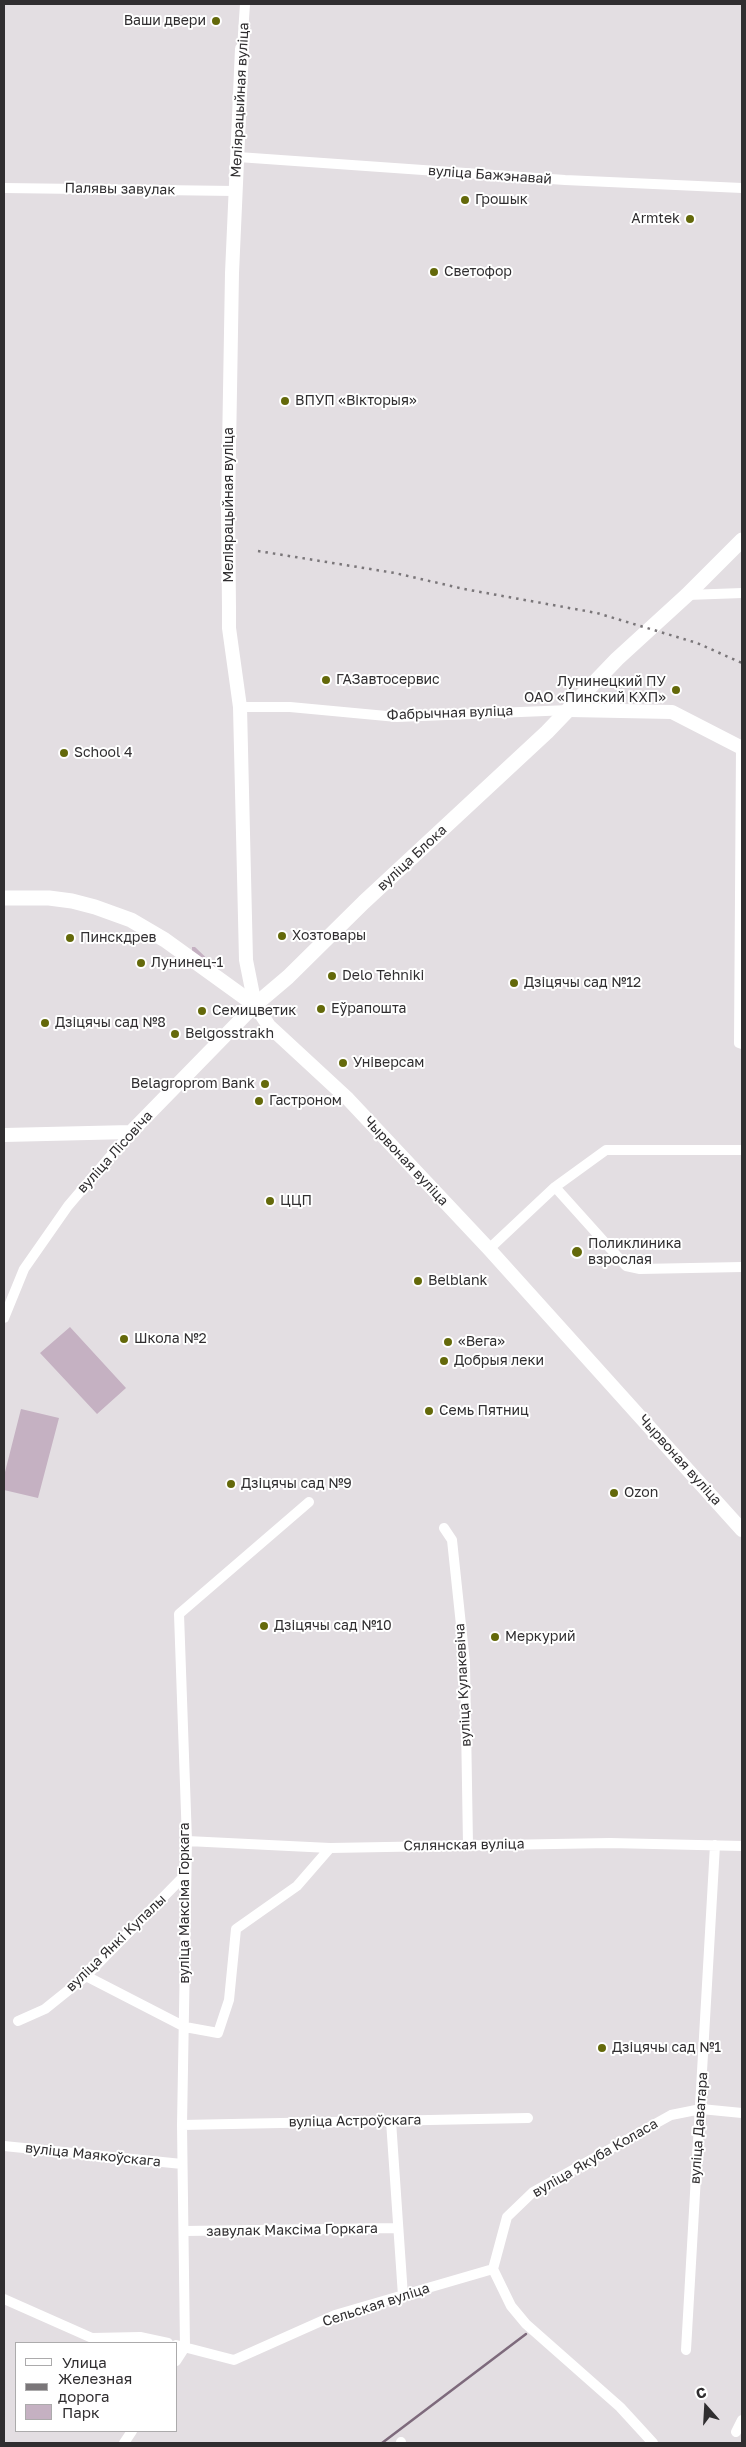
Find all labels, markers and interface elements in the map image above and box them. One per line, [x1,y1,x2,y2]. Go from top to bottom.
place label: Ваши двери [124,13,206,29]
marker: Ваши двери [210,15,222,27]
street label: Меліярацыйная вуліца [228,22,252,178]
street label: вуліца Бажэнавай [428,162,552,188]
street label: Палявы завулак [64,180,176,198]
place label: Грошык [475,192,528,208]
marker: Грошык [459,194,471,206]
place label: Armtek [631,211,680,227]
marker: Armtek [684,213,696,225]
place label: Светофор [444,264,512,280]
marker: Светофор [428,266,440,278]
place label: ВПУП «Вікторыя» [295,393,417,409]
marker: ВПУП «Вікторыя» [279,395,291,407]
street label: Меліярацыйная вуліца [221,427,237,583]
place label: ГАЗавтосервис [336,672,440,688]
marker: ГАЗавтосервис [320,674,332,686]
place label: Лунинецкий ПУ ОАО «Пинский КХП» [524,674,666,706]
marker: Лунинецкий ПУ ОАО «Пинский КХП» [670,684,682,696]
street label: Фабрычная вуліца [386,702,514,724]
place label: School 4 [74,745,133,761]
marker: School 4 [58,747,70,759]
street label: вуліца Блока [374,822,450,894]
place label: Хозтовары [292,928,366,944]
place label: Пинскдрев [80,930,157,946]
marker: Хозтовары [276,930,288,942]
marker: Пинскдрев [64,932,76,944]
place label: Лунинец-1 [151,955,223,971]
marker: Лунинец-1 [135,957,147,969]
place label: Delo Tehniki [342,968,424,984]
marker: Delo Tehniki [326,970,338,982]
place label: Дзіцячы сад №12 [524,975,641,991]
marker: Дзіцячы сад №12 [508,977,520,989]
place label: Еўрапошта [331,1001,406,1017]
place label: Семицветик [212,1003,296,1019]
marker: Еўрапошта [315,1003,327,1015]
marker: Семицветик [196,1005,208,1017]
place label: Дзіцячы сад №8 [55,1015,166,1031]
marker: Дзіцячы сад №8 [39,1017,51,1029]
place label: Belgosstrakh [185,1026,274,1042]
marker: Belgosstrakh [169,1028,181,1040]
place label: Універсам [353,1055,424,1071]
marker: Універсам [337,1057,349,1069]
place label: Belagroprom Bank [131,1076,255,1092]
marker: Belagroprom Bank [259,1078,271,1090]
place label: Гастроном [269,1093,342,1109]
marker: Гастроном [253,1095,265,1107]
street label: вуліца Лісовіча [74,1108,156,1196]
street label: Чырвоная вуліца [360,1113,452,1209]
place label: ЦЦП [280,1193,312,1209]
marker: ЦЦП [264,1195,276,1207]
place label: Поликлиника взрослая [588,1236,681,1268]
marker: Поликлиника взрослая [570,1245,584,1259]
place label: Belblank [428,1273,487,1289]
marker: Belblank [412,1275,424,1287]
place label: Школа №2 [134,1331,207,1347]
marker: Школа №2 [118,1333,130,1345]
place label: «Вега» [458,1334,505,1350]
marker: «Вега» [442,1336,454,1348]
place label: Добрыя леки [454,1353,544,1369]
marker: Добрыя леки [438,1355,450,1367]
place label: Семь Пятниц [439,1403,529,1419]
marker: Семь Пятниц [423,1405,435,1417]
street label: Чырвоная вуліца [635,1411,725,1509]
place label: Дзіцячы сад №9 [241,1476,352,1492]
marker: Дзіцячы сад №9 [225,1478,237,1490]
place label: Ozon [624,1485,658,1501]
marker: Ozon [608,1487,620,1499]
place label: Дзіцячы сад №10 [274,1618,392,1634]
marker: Дзіцячы сад №10 [258,1620,270,1632]
street label: вуліца Кулакевіча [451,1623,475,1747]
place label: Меркурий [505,1629,575,1645]
marker: Меркурий [489,1631,501,1643]
street label: вуліца Максіма Горкага [177,1822,193,1984]
street label: Сялянская вуліца [403,1836,525,1854]
street label: вуліца Янкі Купалы [62,1891,170,1995]
place label: Дзіцячы сад №1 [612,2040,721,2056]
marker: Дзіцячы сад №1 [596,2042,608,2054]
street label: вуліца Даватара [687,2071,711,2185]
street label: вуліца Астроўскага [288,2111,422,2131]
street label: вуліца Якуба Коласа [529,2115,661,2201]
street label: вуліца Маякоўскага [24,2140,162,2170]
street label: завулак Максіма Горкага [206,2220,378,2240]
street label: Сельская вуліца [320,2280,432,2330]
legend [15,2342,178,2432]
text: Улица [62,2353,107,2371]
text: Железная дорога [58,2369,132,2405]
north arrow [681,2382,731,2432]
text: С [693,2383,708,2402]
text: Парк [62,2403,100,2421]

